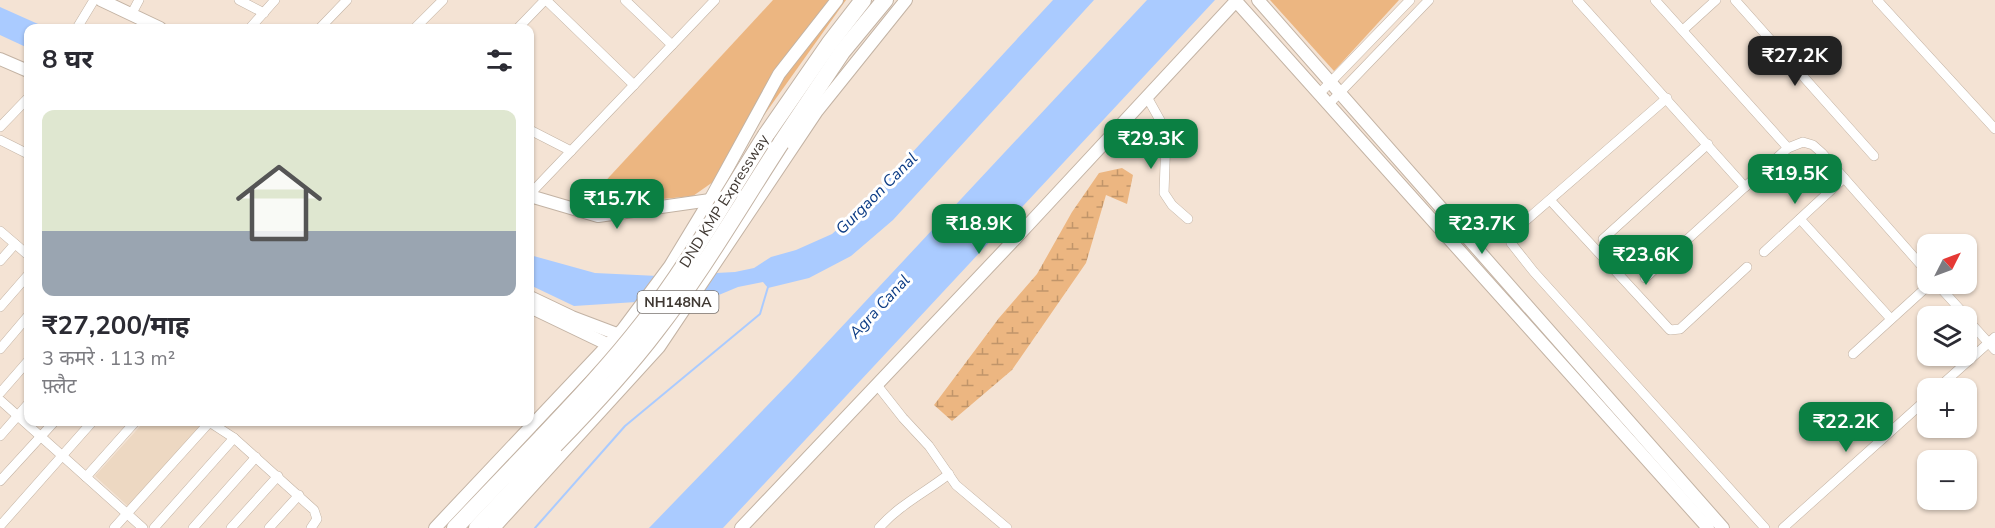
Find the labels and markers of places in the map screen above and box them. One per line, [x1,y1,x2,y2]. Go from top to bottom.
pin: ₹27.2K [1746,36,1844,87]
pin: ₹29.3K [1102,119,1200,170]
pin: ₹19.5K [1746,154,1844,205]
pin: ₹15.7K [568,179,666,230]
pin: ₹18.9K [930,204,1028,255]
pin: ₹23.7K [1433,204,1531,255]
pin: ₹23.6K [1597,235,1695,286]
pin: ₹22.2K [1797,402,1895,453]

